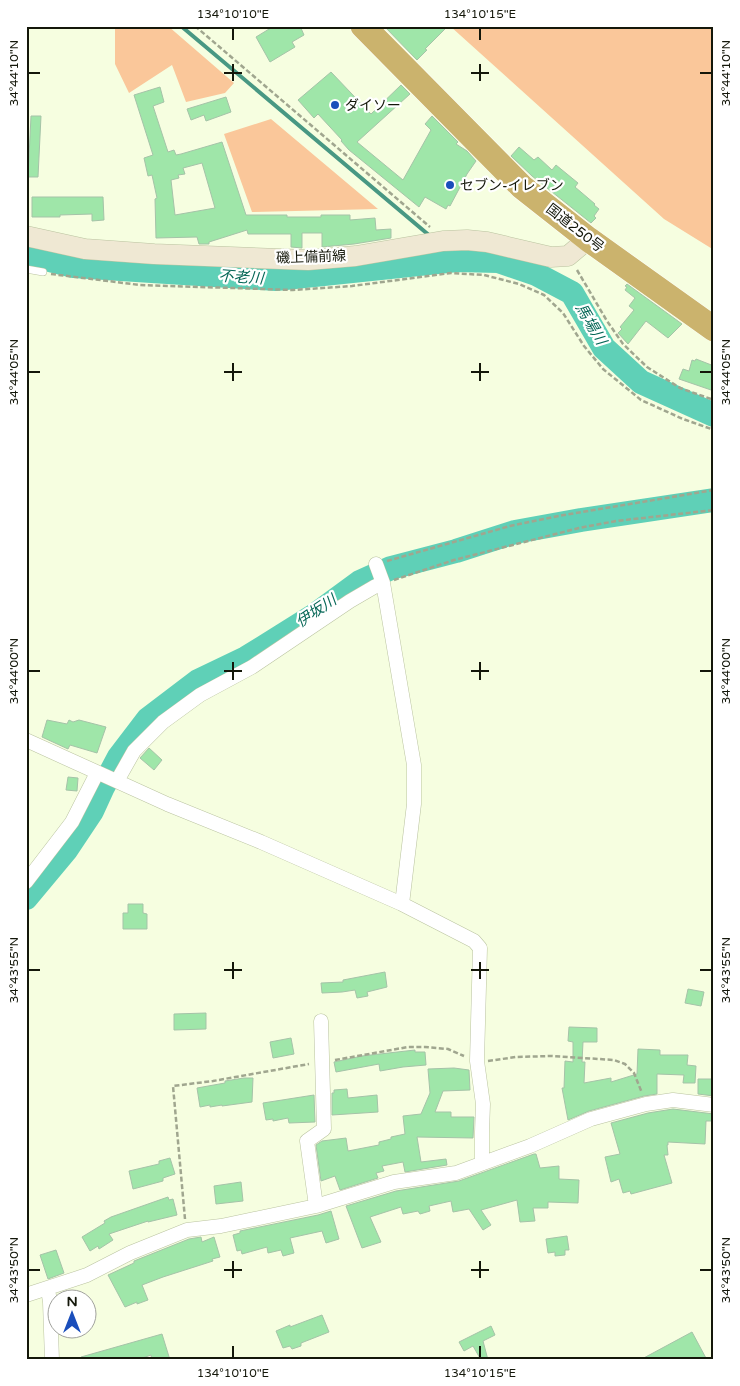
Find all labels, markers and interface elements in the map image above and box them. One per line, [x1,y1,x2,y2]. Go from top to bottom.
text: 134°10'10"E [197,7,270,21]
text: 134°10'15"E [444,7,517,21]
text: 34°44'10"N [7,40,21,106]
text: 34°44'10"N [719,40,733,106]
place label: ダイソー [345,97,401,114]
marker: ダイソー [329,99,341,111]
place label: セブン-イレブン [460,177,564,194]
marker: セブン-イレブン [444,179,456,191]
street label: 国道250号 [543,200,607,256]
street label: 磯上備前線 [276,247,346,267]
water label: 不老川 [218,266,266,288]
water label: 馬場川 [572,300,611,350]
text: 34°44'05"N [7,339,21,405]
text: 34°44'05"N [719,339,733,405]
water label: 伊坂川 [292,590,341,631]
text: 34°44'00"N [7,638,21,704]
text: 34°44'00"N [719,638,733,704]
text: 34°43'55"N [7,937,21,1003]
text: 34°43'55"N [719,937,733,1003]
text: 34°43'50"N [7,1237,21,1303]
text: 34°43'50"N [719,1237,733,1303]
north arrow [48,1288,98,1338]
text: N [66,1293,78,1310]
text: 134°10'10"E [197,1366,270,1380]
text: 134°10'15"E [444,1366,517,1380]

